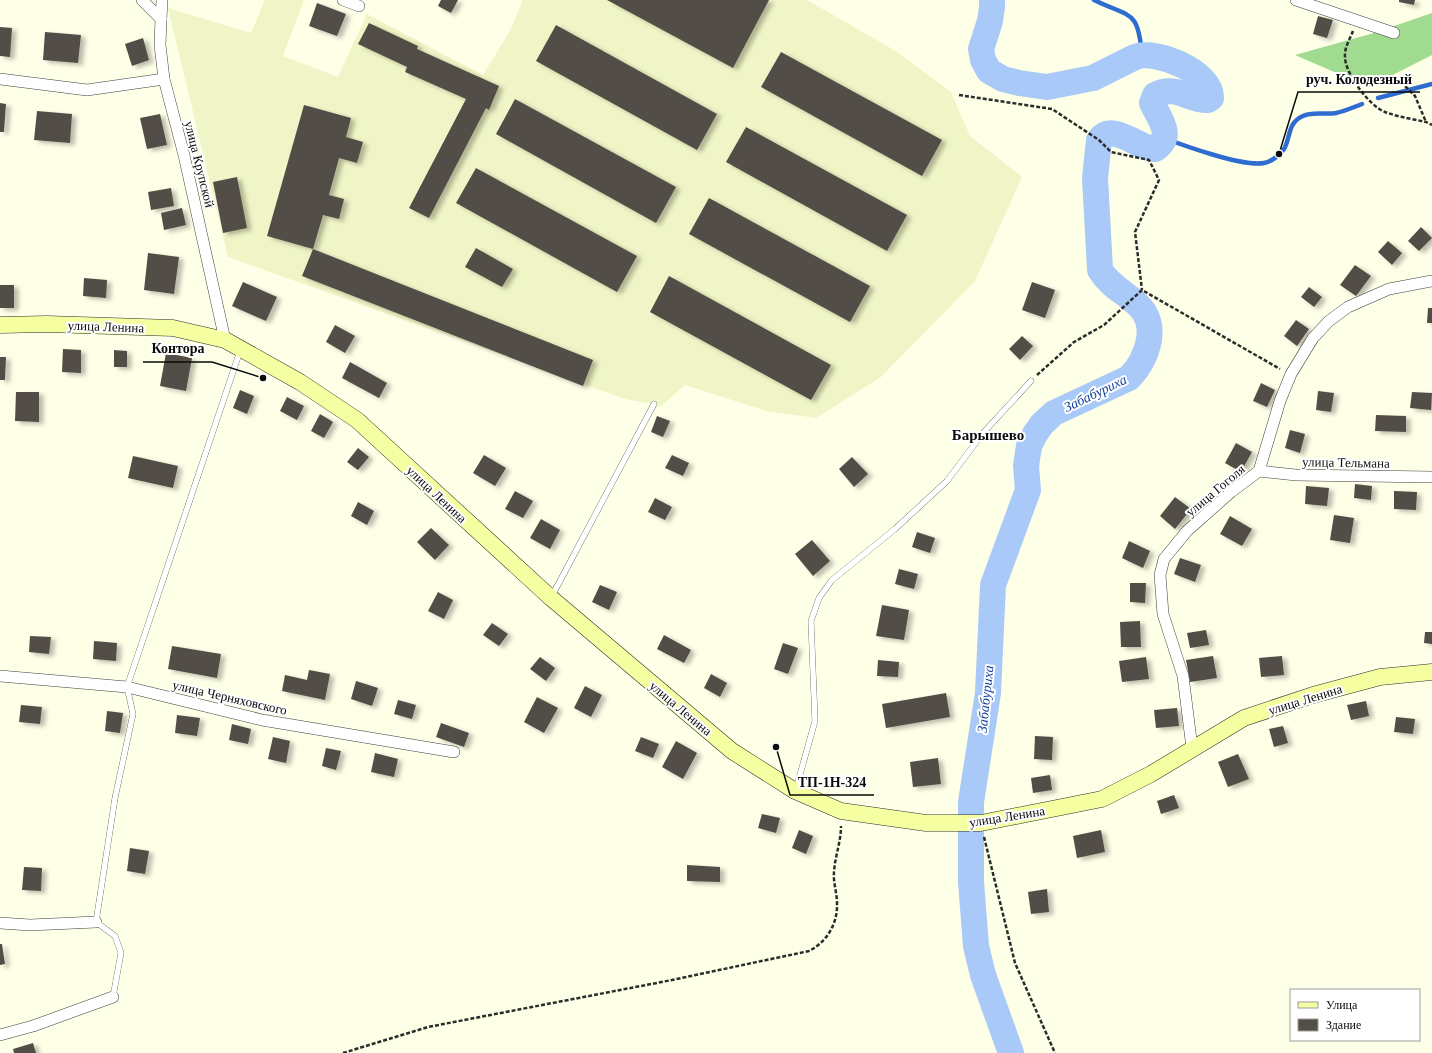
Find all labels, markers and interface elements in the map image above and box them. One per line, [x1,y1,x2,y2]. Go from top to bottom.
callout: руч. Колодезный [1298,66,1420,92]
text: руч. Колодезный [1306,72,1412,87]
street label: улица Крупской [182,119,218,209]
street label: улица Ленина [67,318,145,335]
callout: Контора [143,336,212,362]
text: Контора [152,341,205,356]
water label: Забабуриха [1061,372,1129,415]
district label: Барышево [952,427,1024,443]
street label: улица Тельмана [1302,454,1390,471]
street label: улица Гоголя [1183,461,1248,519]
street label: улица Ленина [404,463,470,526]
water label: Забабуриха [974,665,997,734]
street label: улица Черняховского [171,677,289,718]
street label: улица Ленина [647,678,715,739]
street label: улица Ленина [1266,681,1344,718]
callout: ТП-1Н-324 [790,769,874,795]
text: ТП-1Н-324 [798,775,866,790]
street label: улица Ленина [968,803,1046,830]
legend [1290,989,1420,1041]
text: Улица [1326,998,1358,1012]
text: Здание [1326,1018,1361,1032]

